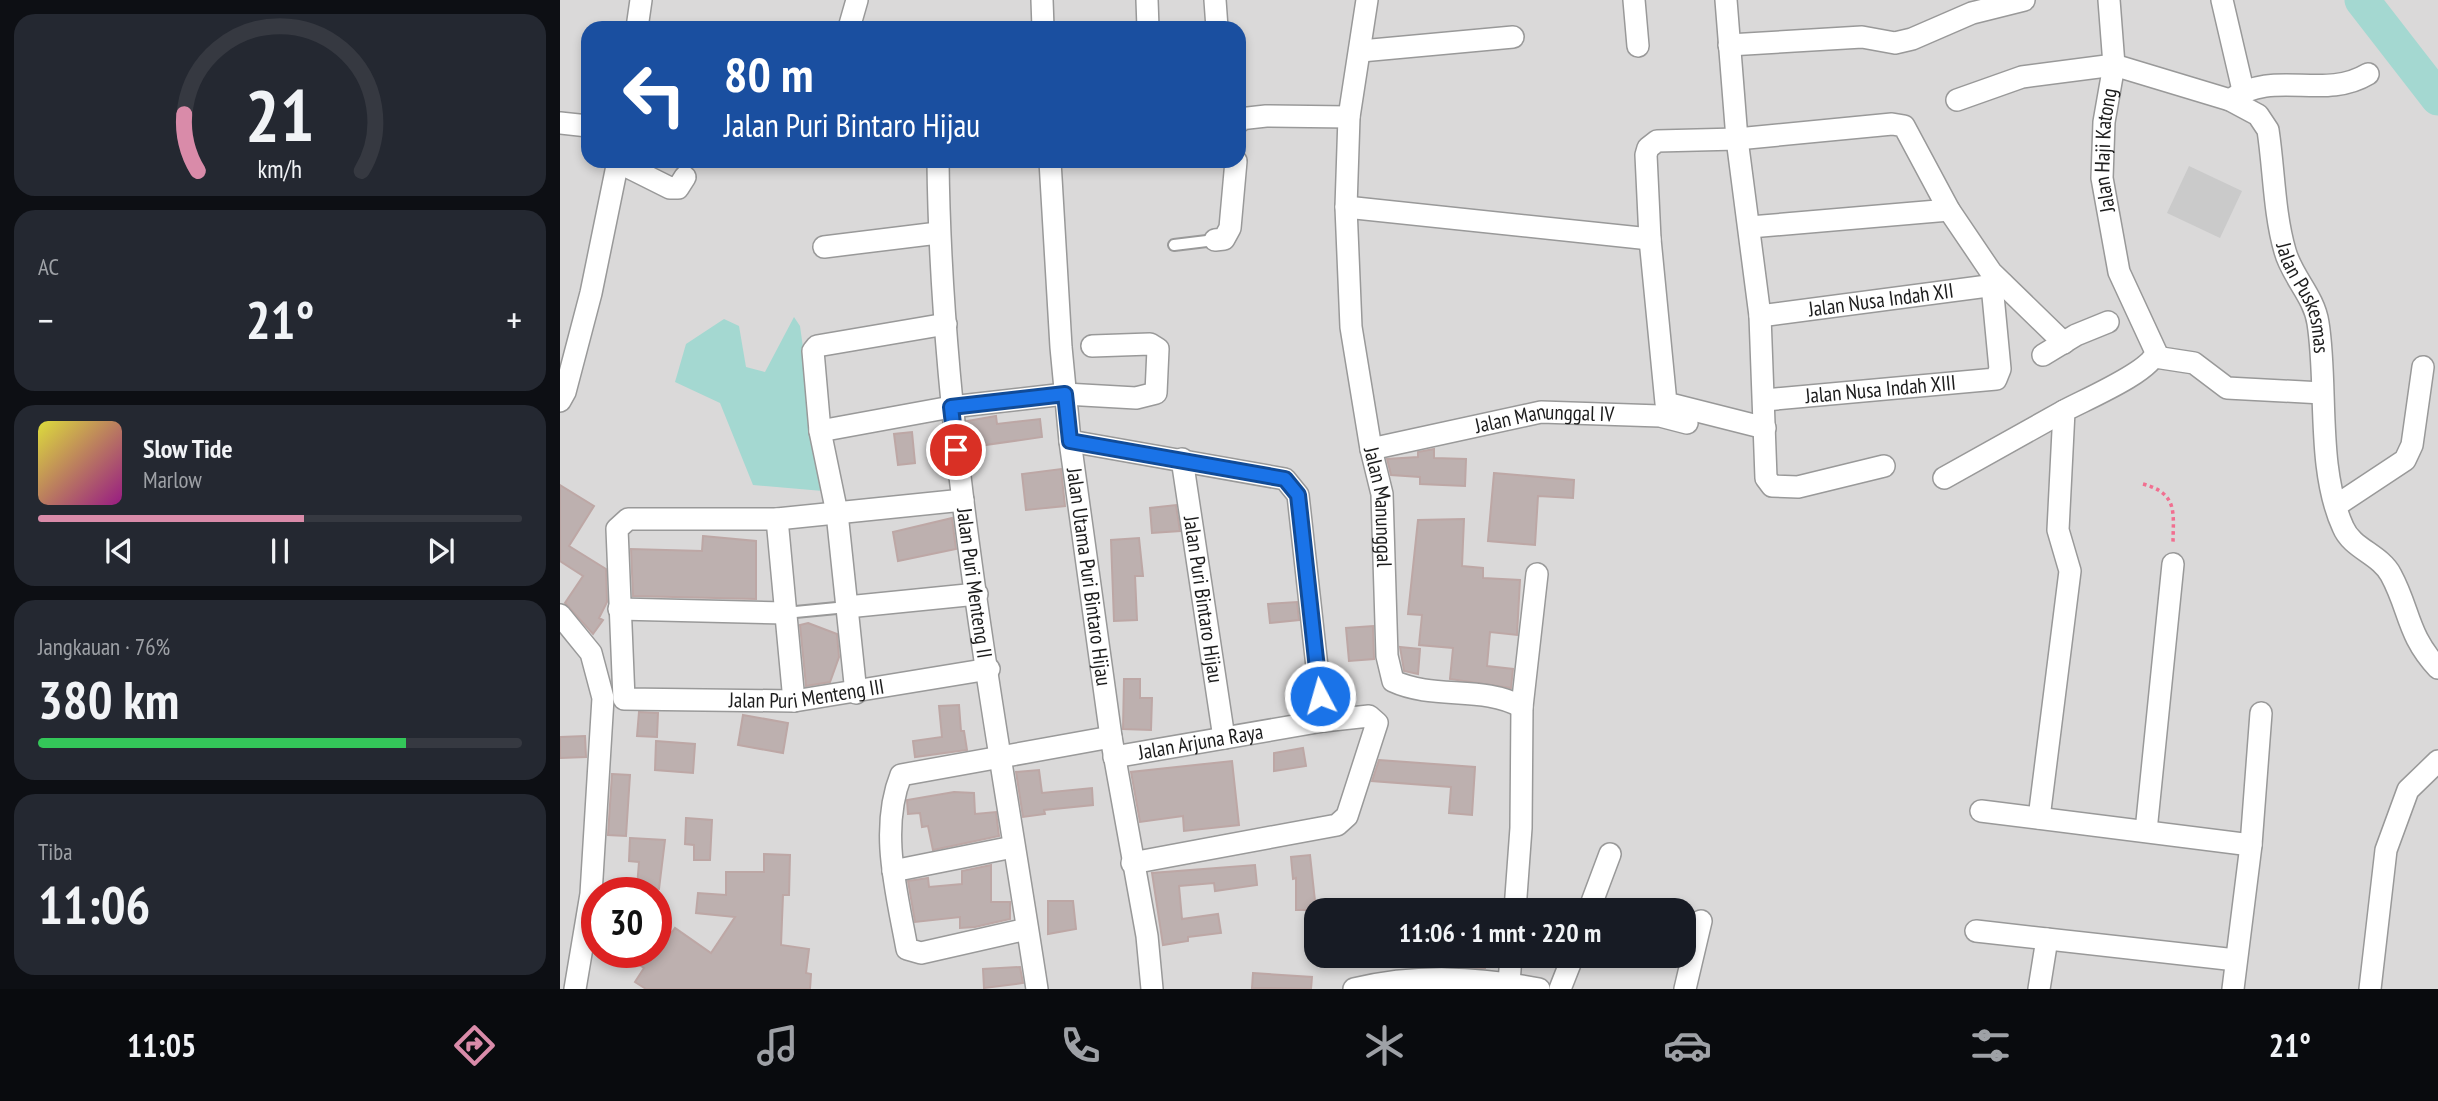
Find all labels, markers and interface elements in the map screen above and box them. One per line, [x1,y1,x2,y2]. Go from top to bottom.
text: 80 m [724,42,813,106]
icon: left [609,49,700,140]
text: 21 [245,67,315,161]
street label: Jalan Haji Katong [2088,86,2123,216]
text: Jalan Puri Bintaro Hijau [724,104,980,146]
text: km/h [258,153,302,185]
street label: Jalan Puskesmas [2270,239,2335,354]
text: AC [38,252,59,281]
street label: Jalan Nusa Indah XII [1806,277,1955,323]
text: 21° [246,286,314,353]
text: − [38,295,54,344]
text: + [506,295,522,344]
street label: Jalan Nusa Indah XIII [1803,369,1957,409]
street label: Jalan Manunggal IV [1471,397,1615,439]
pin [926,420,986,480]
icon: arrive [937,431,975,469]
text: Slow Tide [143,432,233,465]
street label: Jalan Manunggal [1358,443,1398,568]
text: Marlow [143,465,202,494]
street label: Jalan Utama Puri Bintaro Hijau [1061,465,1118,688]
street label: Jalan Puri Menteng II [951,505,999,660]
street label: Jalan Puri Bintaro Hijau [1178,513,1230,685]
icon: previous [100,532,138,570]
icon: pause [261,532,299,570]
icon: next [422,532,460,570]
text: Jangkauan · 76% [38,632,170,661]
position arrow [1283,659,1357,733]
text: 380 km [38,666,179,733]
street label: Jalan Puri Menteng III [728,672,886,714]
street label: Jalan Arjuna Raya [1135,718,1265,766]
text: Tiba [38,837,72,866]
text: 11:06 [38,871,150,938]
speed limit sign: 30 [581,877,672,968]
text: 11:06 · 1 mnt · 220 m [1399,916,1601,949]
icon: directions [450,1021,499,1070]
icon: music [753,1021,802,1070]
icon: phone [1056,1021,1105,1070]
icon: climate [1360,1021,1409,1070]
icon: car [1663,1021,1712,1070]
icon: filters [1966,1021,2015,1070]
text: 11:05 [127,1024,196,1066]
text: 21° [2269,1024,2311,1066]

